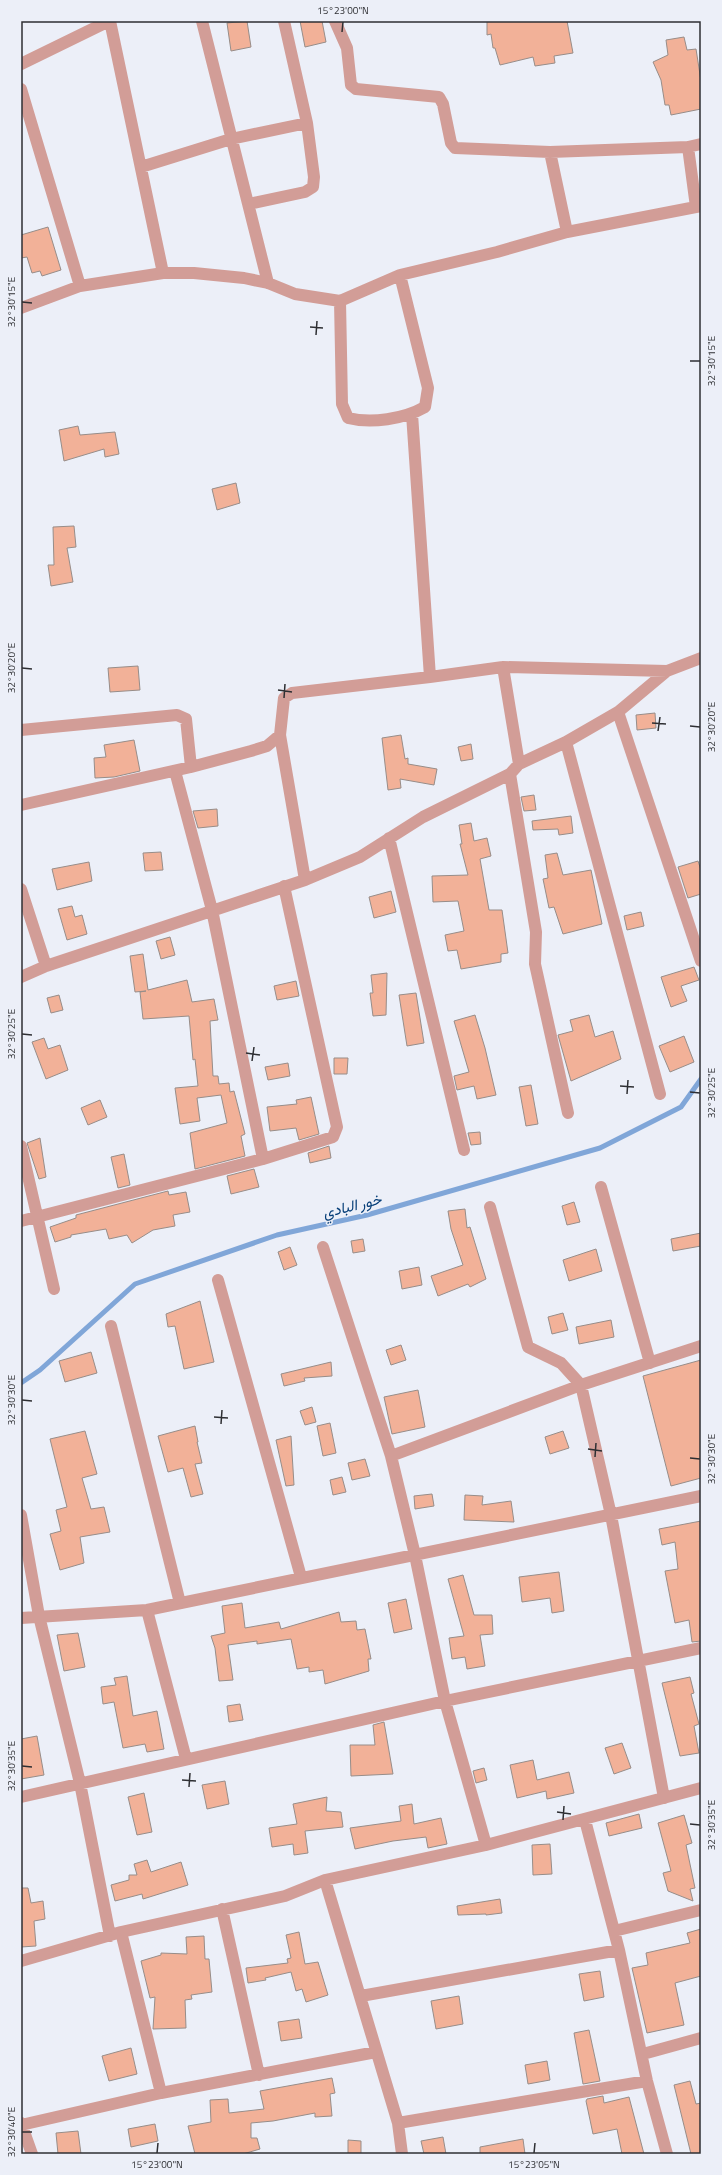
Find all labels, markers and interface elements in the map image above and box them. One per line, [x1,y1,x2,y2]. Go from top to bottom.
text: 15°23'00"N [317,3,369,18]
text: 32°30'15"E [4,276,19,327]
text: 32°30'15"E [704,335,719,386]
text: 32°30'20"E [4,642,19,693]
text: 32°30'20"E [704,701,719,752]
text: 32°30'25"E [4,1008,19,1059]
text: 32°30'25"E [704,1067,719,1118]
water label: خور البادي [320,1187,385,1225]
text: 32°30'30"E [4,1374,19,1425]
text: 32°30'30"E [704,1433,719,1484]
text: 32°30'35"E [4,1740,19,1791]
text: 32°30'35"E [704,1799,719,1850]
text: 32°30'40"E [4,2106,19,2157]
text: 15°23'00"N [131,2157,183,2172]
text: 15°23'05"N [508,2157,560,2172]

